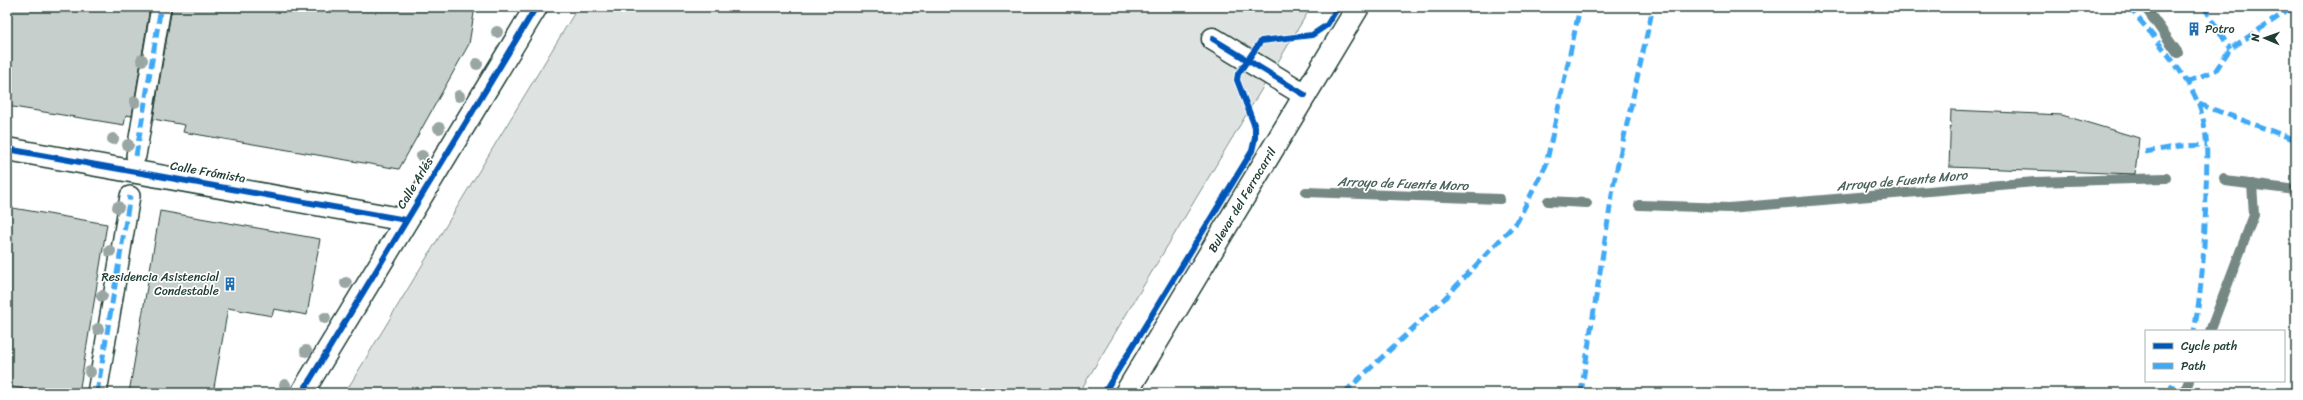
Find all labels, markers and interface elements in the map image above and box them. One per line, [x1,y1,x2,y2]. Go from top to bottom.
place label: Potro [2205,18,2235,40]
north arrow [2245,18,2285,58]
building icon: Potro [2186,21,2202,37]
text: N [2246,33,2265,43]
street label: Bulevar del Ferrocarril [1202,143,1282,257]
street label: Calle Arlés [391,152,439,213]
street label: Calle Frómista [169,155,247,189]
water label: Arroyo de Fuente Moro [1835,163,1970,198]
water label: Arroyo de Fuente Moro [1336,170,1470,197]
place label: Residencia Asistencial Condestable [101,266,220,302]
building icon: Residencia Asistencial Condestable [222,276,238,292]
legend [2145,330,2285,382]
text: Cycle path [2181,335,2237,357]
text: Path [2181,355,2206,377]

